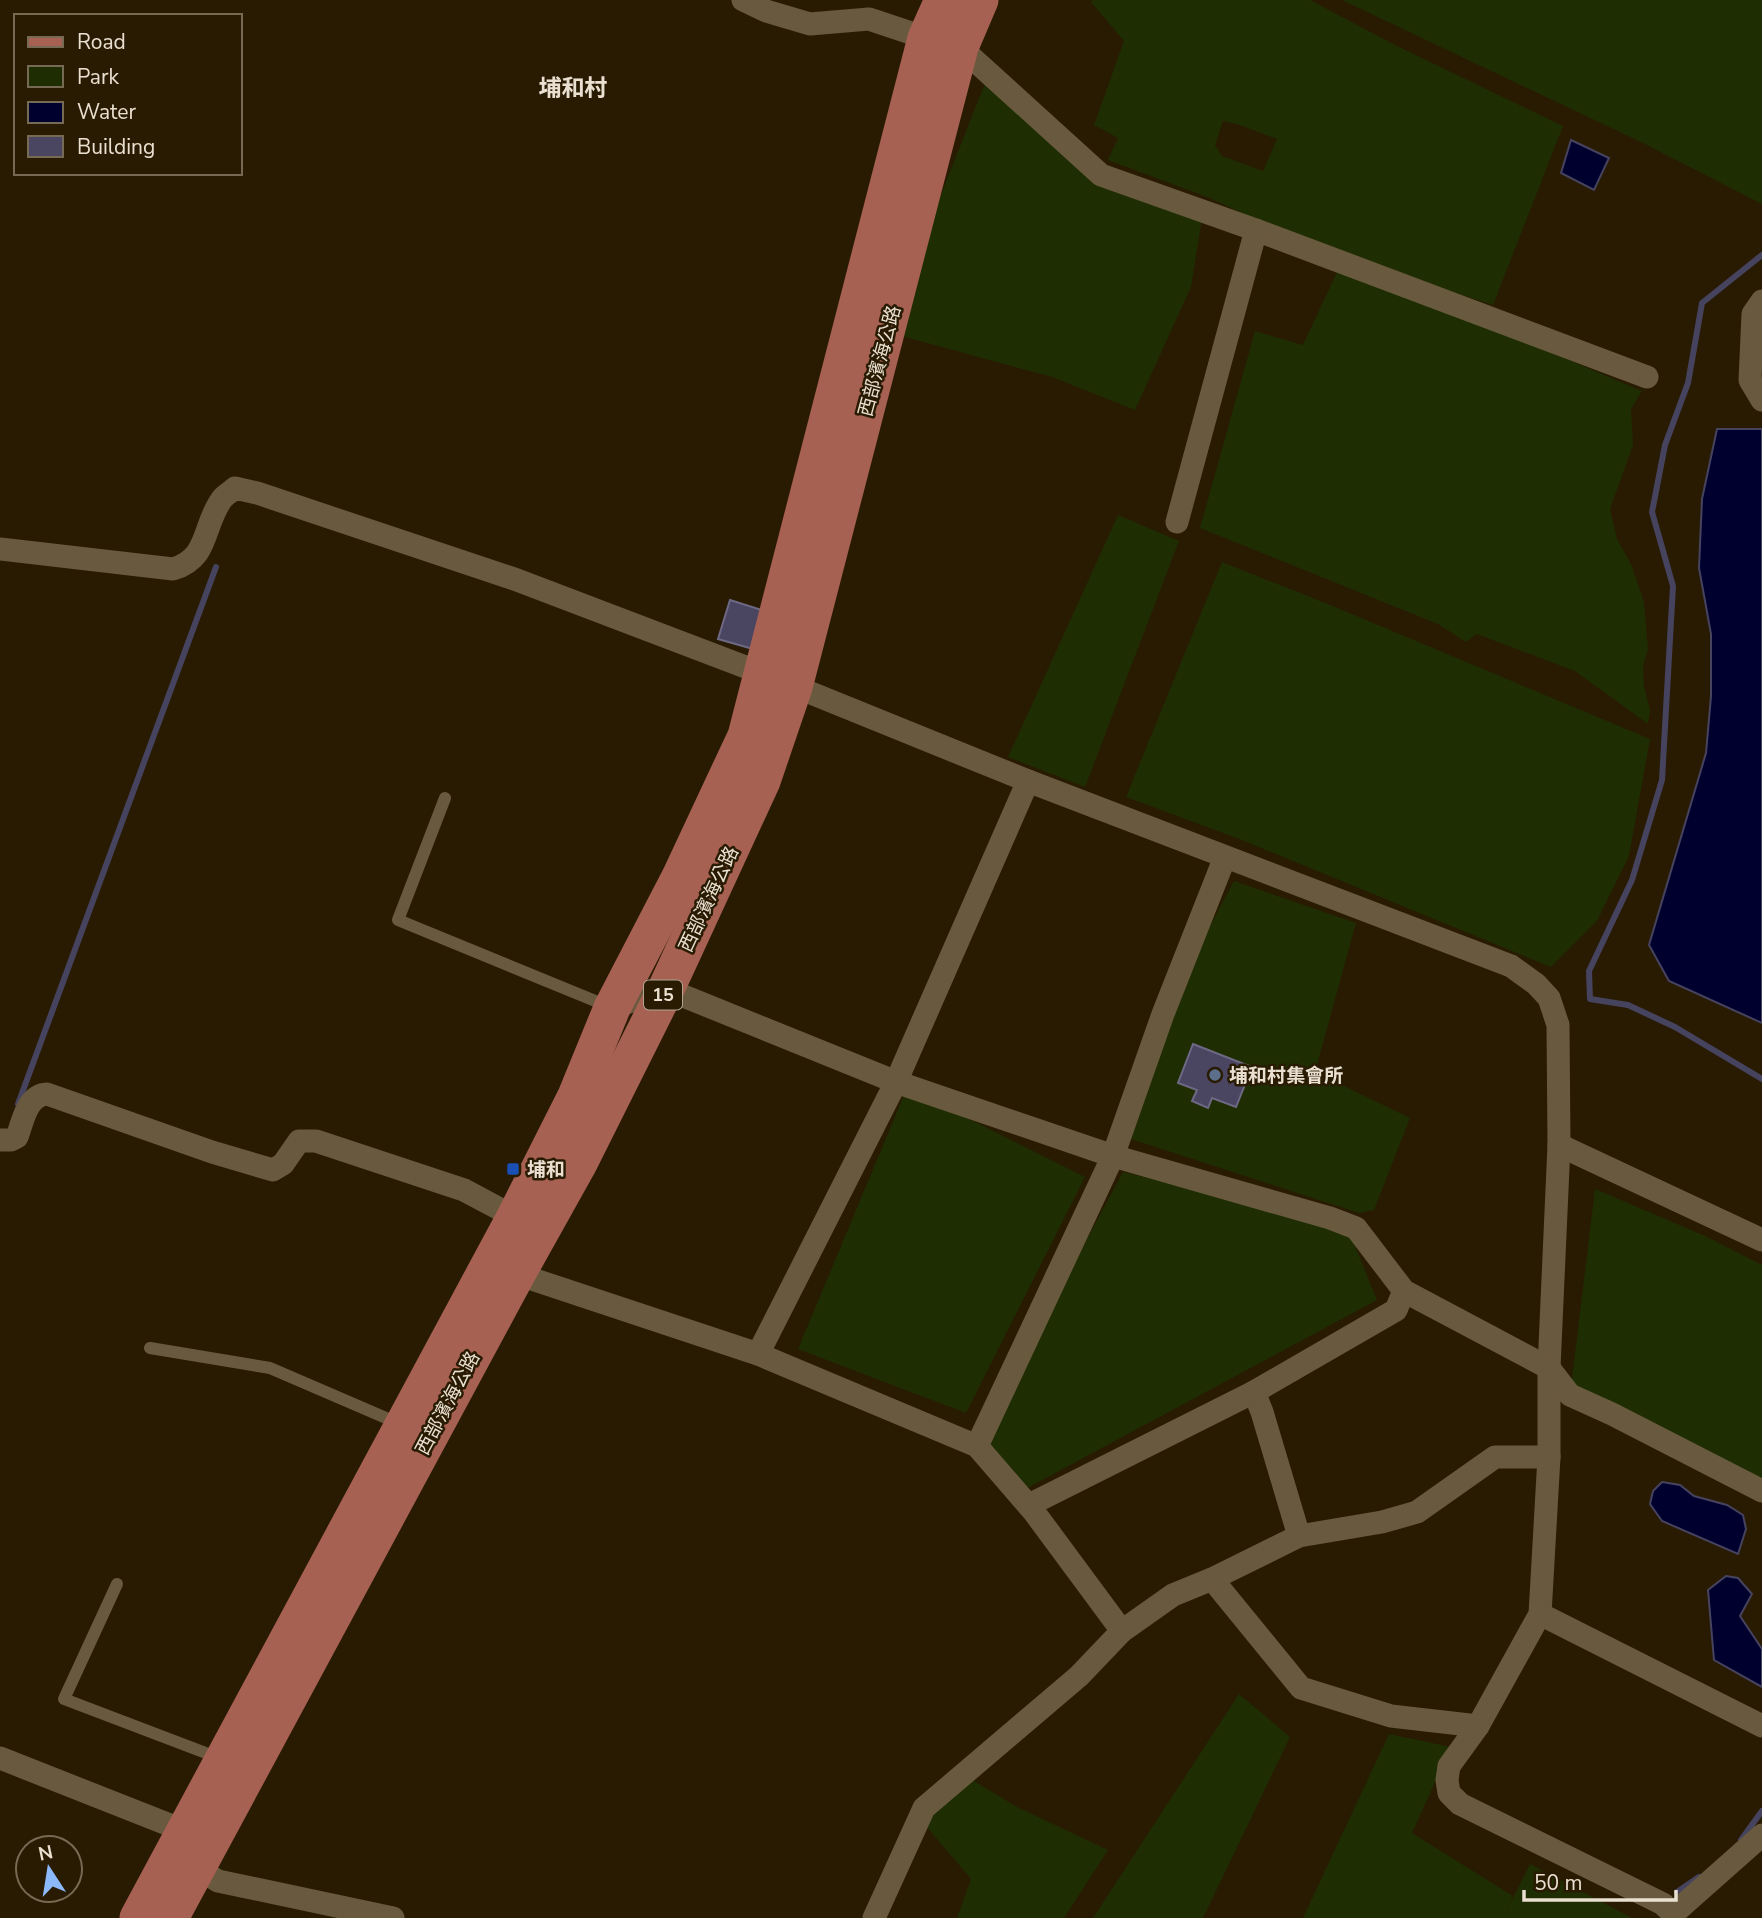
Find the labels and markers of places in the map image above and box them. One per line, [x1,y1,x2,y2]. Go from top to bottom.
place label: 埔和村集會所 [1229,1063,1343,1089]
marker: 埔和村集會所 [1207,1067,1223,1083]
place label: 埔和 [527,1157,565,1183]
marker: 埔和 [505,1161,521,1177]

